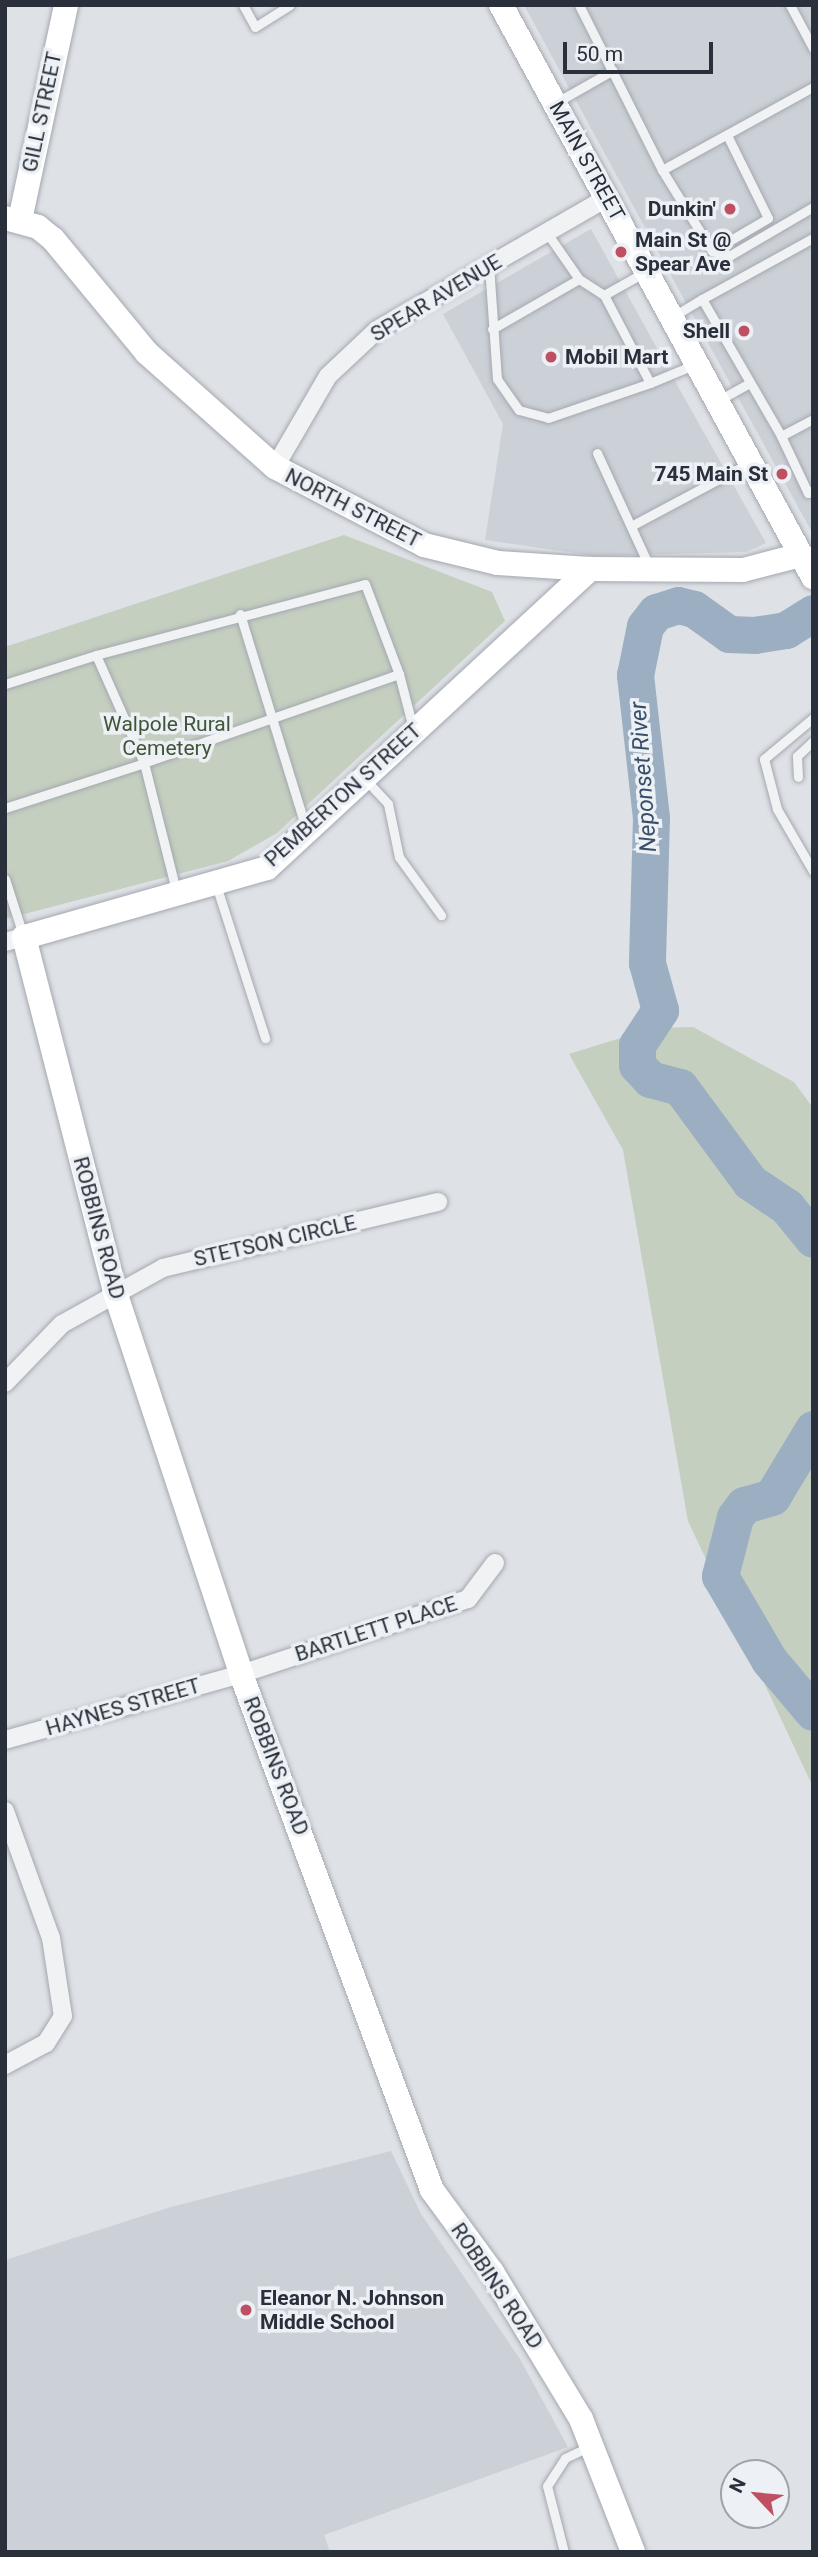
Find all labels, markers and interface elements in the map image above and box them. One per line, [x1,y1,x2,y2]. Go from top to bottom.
scale bar [566,28,716,72]
text: 50 m [576,42,623,66]
street label: GILL STREET [17,50,67,174]
street label: MAIN STREET [544,97,630,225]
place label: Dunkin' [648,196,716,222]
marker: Dunkin' [722,201,738,217]
place label: Main St @ Spear Ave [635,227,731,277]
marker: Main St @ Spear Ave [613,244,629,260]
street label: SPEAR AVENUE [366,249,506,347]
place label: Shell [683,318,730,344]
marker: Shell [736,323,752,339]
place label: Mobil Mart [565,344,668,370]
marker: Mobil Mart [543,349,559,365]
place label: 745 Main St [654,461,768,487]
street label: NORTH STREET [281,463,425,553]
marker: 745 Main St [774,466,790,482]
water label: Neponset River [625,701,663,853]
park label: Walpole Rural Cemetery [103,711,231,761]
street label: PEMBERTON STREET [259,718,427,872]
street label: ROBBINS ROAD [68,1154,130,1302]
street label: STETSON CIRCLE [191,1210,359,1272]
street label: BARTLETT PLACE [292,1591,460,1667]
street label: HAYNES STREET [43,1673,203,1741]
street label: ROBBINS ROAD [238,1693,314,1839]
street label: ROBBINS ROAD [446,2218,548,2354]
place label: Eleanor N. Johnson Middle School [260,2285,444,2335]
marker: Eleanor N. Johnson Middle School [238,2302,254,2318]
north arrow [720,2459,790,2529]
text: N [724,2474,751,2497]

